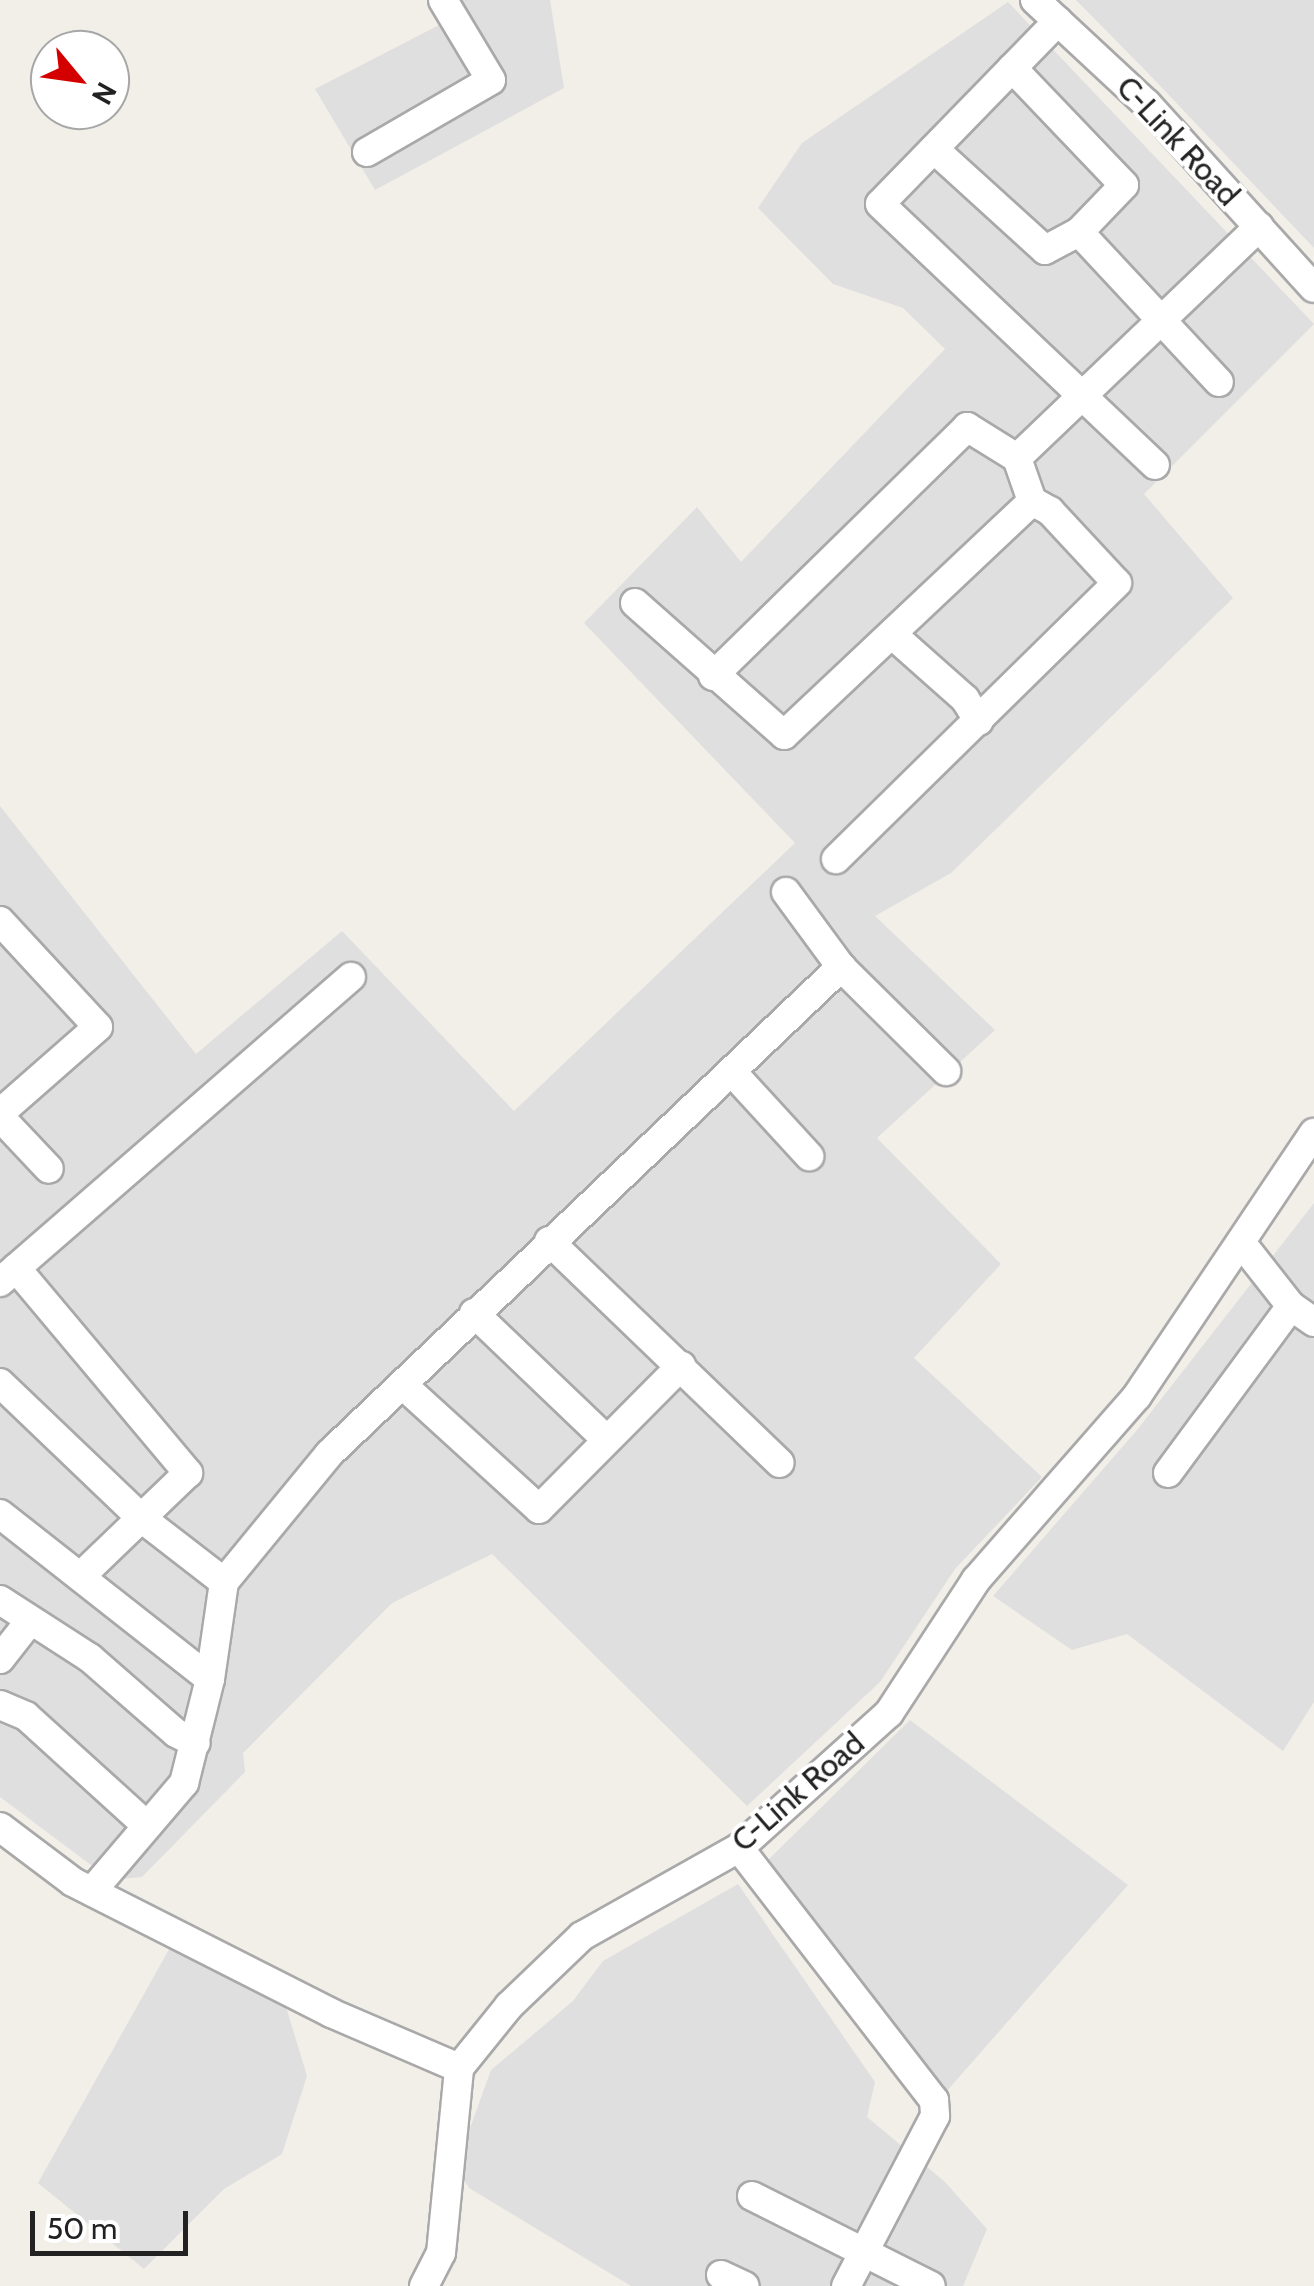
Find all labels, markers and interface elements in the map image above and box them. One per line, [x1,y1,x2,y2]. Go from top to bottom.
north arrow [30,30,130,130]
street label: C-Link Road [1108,68,1248,214]
text: N [85,77,124,110]
street label: C-Link Road [724,1724,872,1860]
scale bar [35,2191,192,2253]
text: 50 m [47,2210,117,2247]

